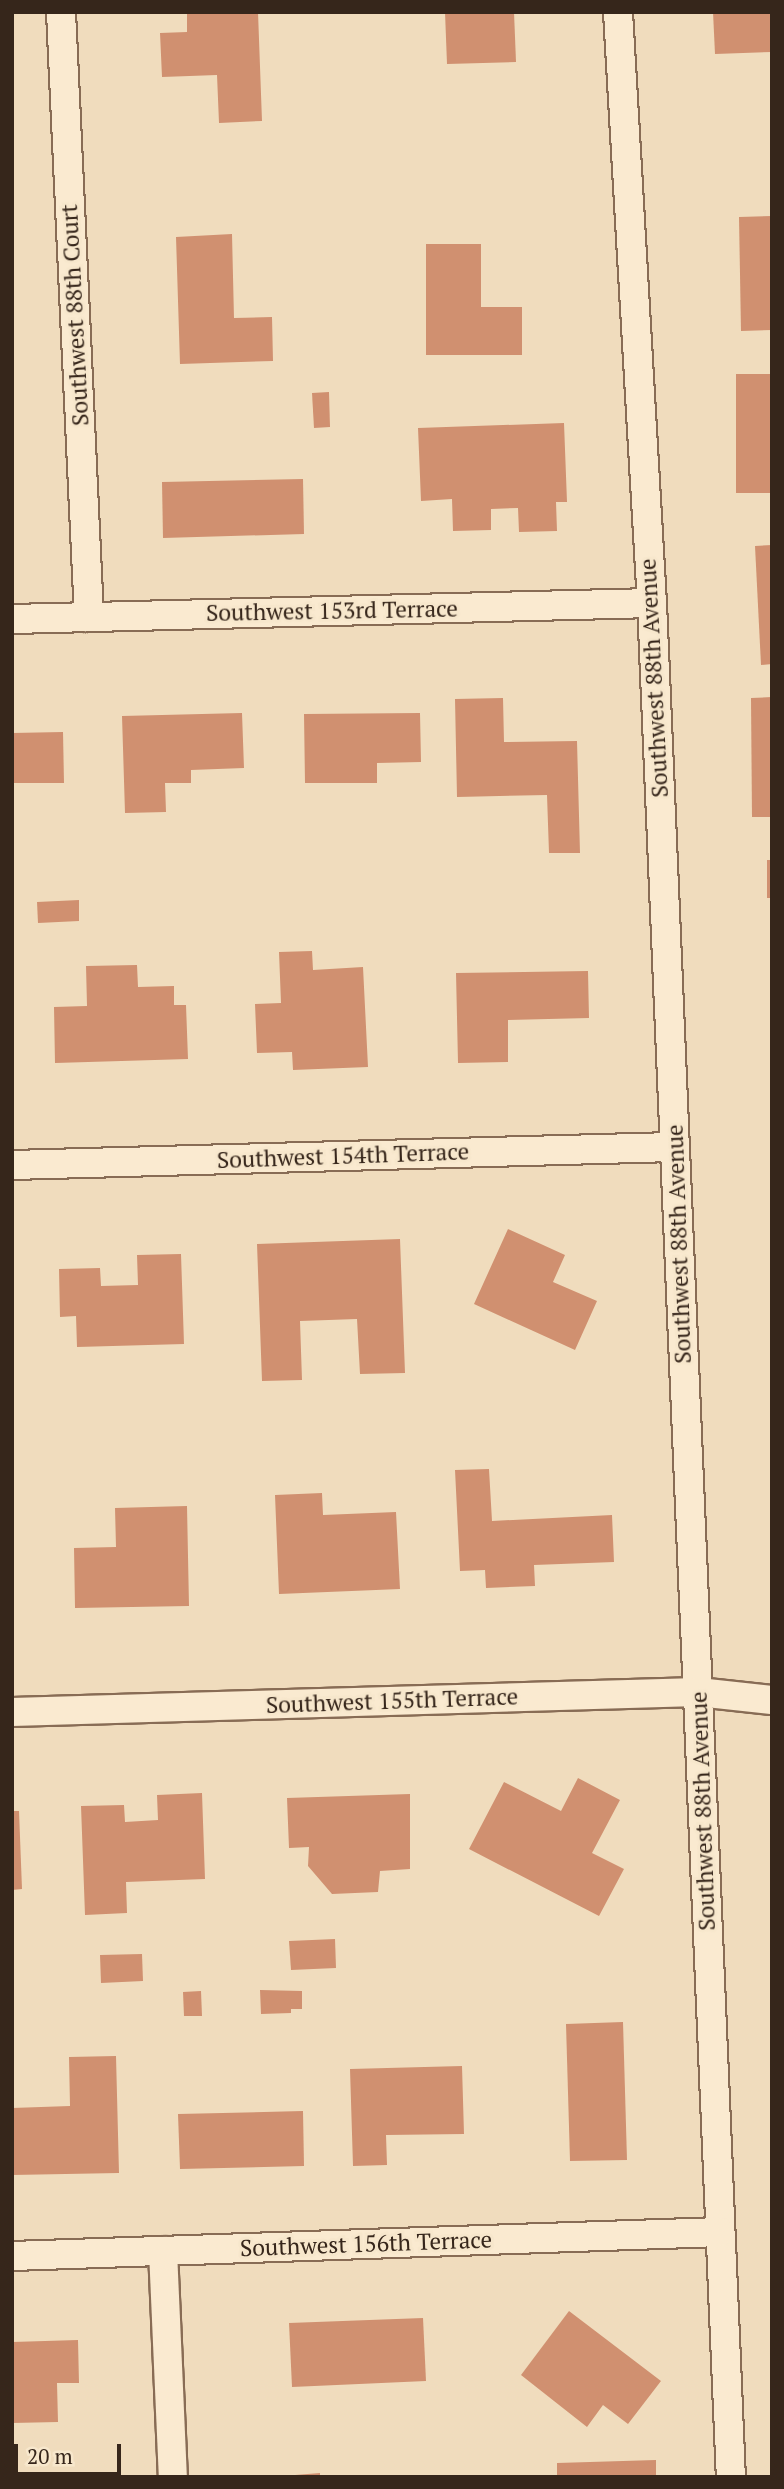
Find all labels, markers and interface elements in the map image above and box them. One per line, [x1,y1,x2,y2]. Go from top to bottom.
street label: Southwest 88th Court [55,203,95,427]
street label: Southwest 88th Avenue [634,558,674,798]
street label: Southwest 153rd Terrace [206,595,458,627]
street label: Southwest 88th Avenue [661,1124,697,1364]
street label: Southwest 154th Terrace [216,1138,470,1174]
street label: Southwest 155th Terrace [265,1683,519,1719]
street label: Southwest 88th Avenue [685,1691,721,1931]
street label: Southwest 156th Terrace [239,2226,493,2262]
scale bar [18,2430,124,2474]
text: 20 m [27,2442,73,2470]

